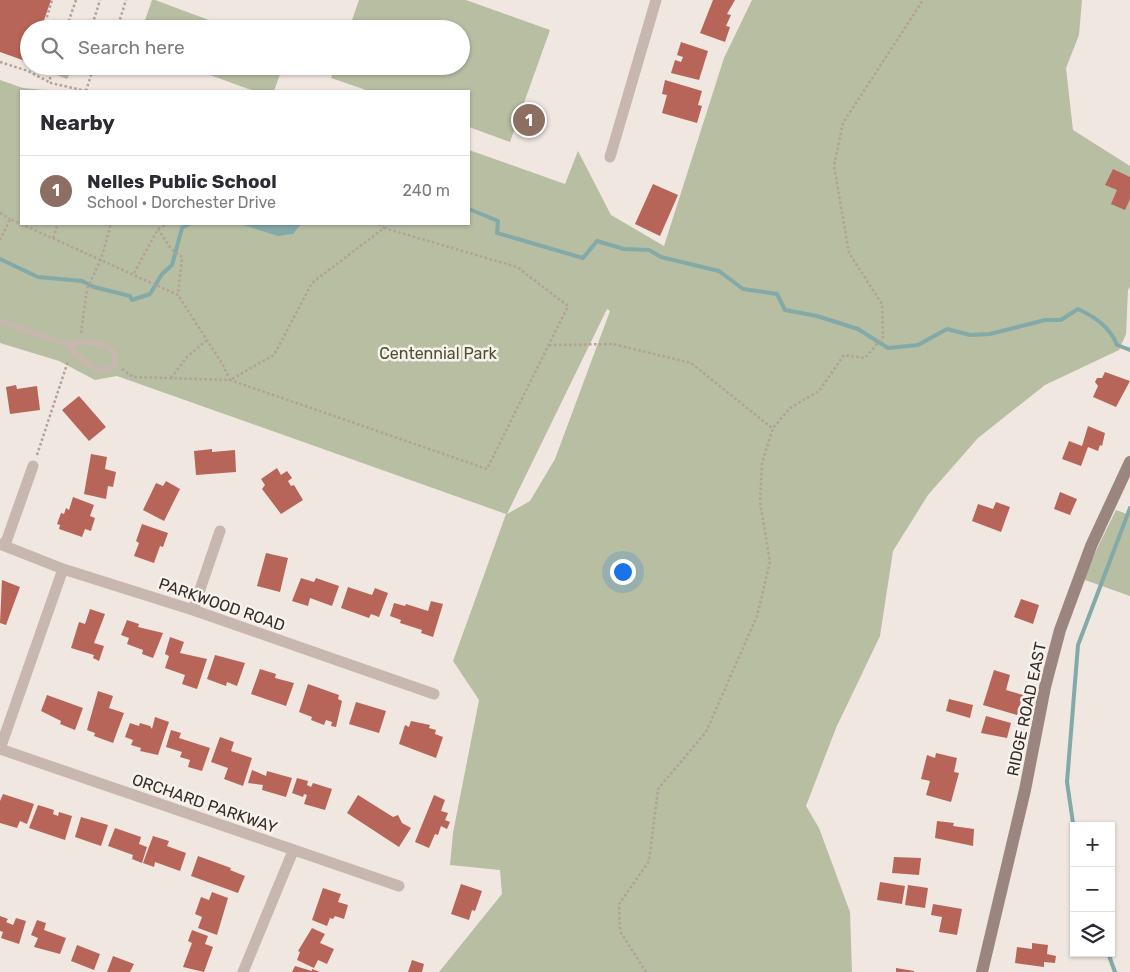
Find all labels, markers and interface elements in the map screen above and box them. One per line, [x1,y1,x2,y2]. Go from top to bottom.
search box [20,20,470,75]
icon: search [38,34,66,62]
text: Search here [78,36,185,59]
pin: 1 [513,101,545,139]
text: Nearby [40,110,115,135]
text: Nelles Public School [87,170,277,193]
text: 1 [52,181,60,200]
text: 240 m [403,181,450,200]
text: School · Dorchester Drive [87,193,276,212]
park label: Centennial Park [379,344,498,363]
your location [610,559,636,585]
street label: PARKWOOD ROAD [156,574,288,635]
street label: RIDGE ROAD EAST [1003,640,1050,778]
street label: ORCHARD PARKWAY [130,770,280,837]
map controls [1070,822,1115,957]
button: + [1070,822,1115,867]
button: − [1070,867,1115,912]
button: layers [1070,912,1115,957]

